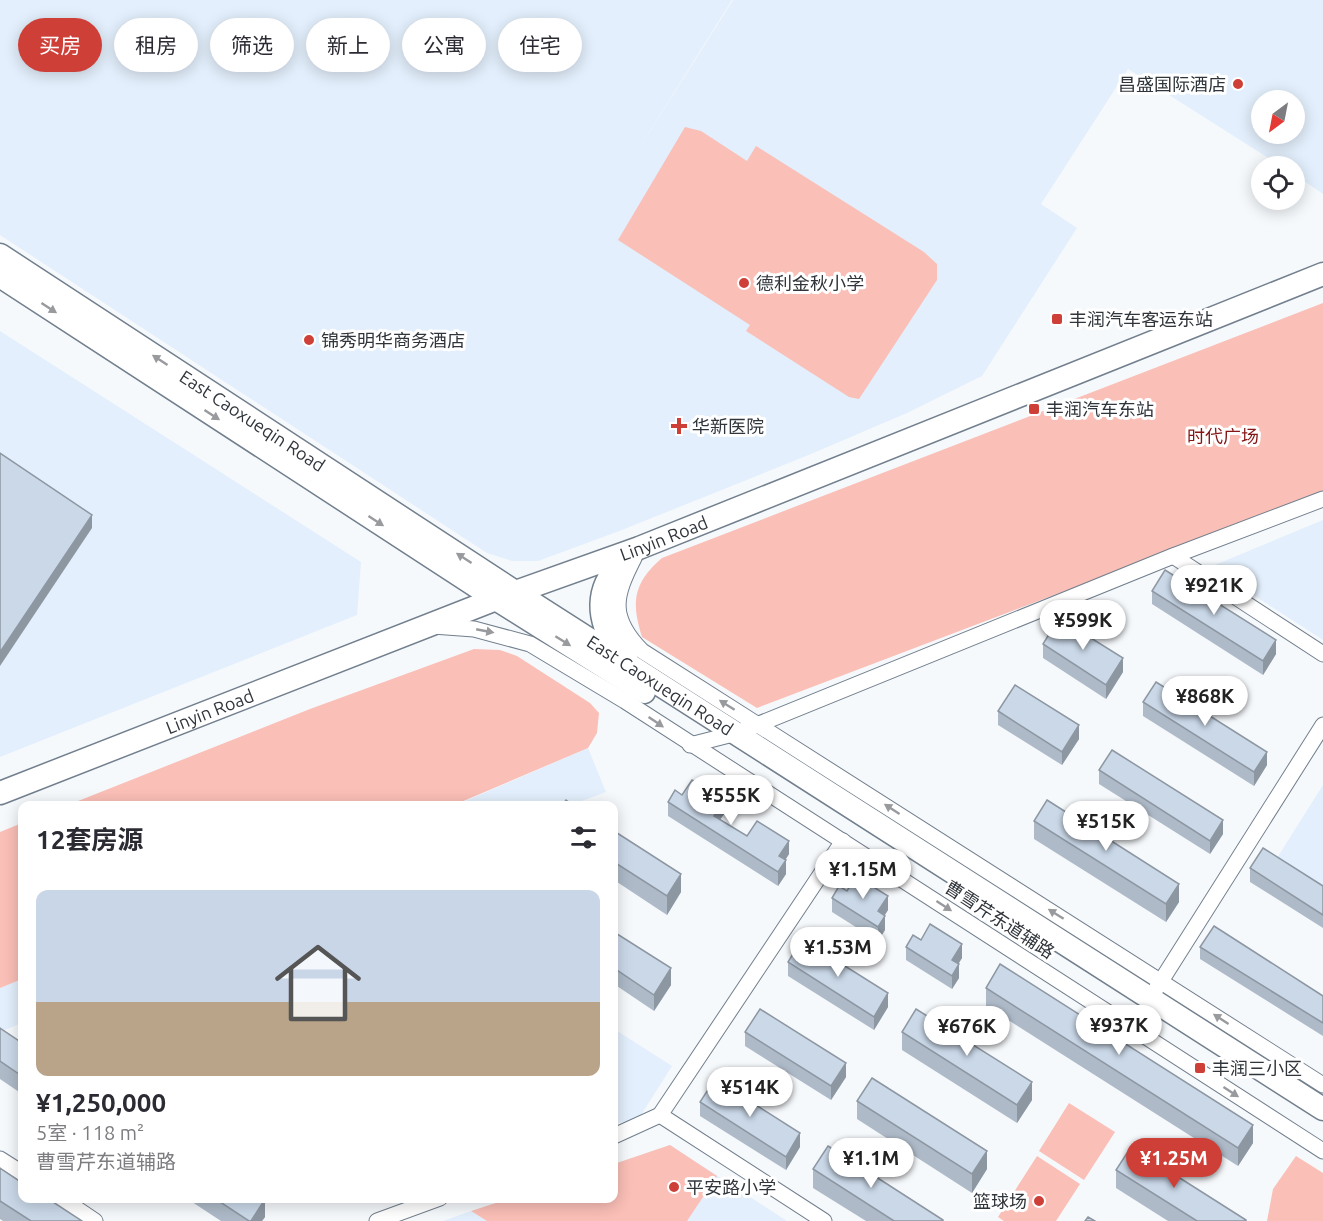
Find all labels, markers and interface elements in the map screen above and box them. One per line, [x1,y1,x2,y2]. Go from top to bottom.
chip: 买房 [18,18,102,72]
chip: 租房 [114,18,198,72]
chip: 筛选 [210,18,294,72]
chip: 新上 [306,18,390,72]
chip: 公寓 [402,18,486,72]
chip: 住宅 [498,18,582,72]
place label: 昌盛国际酒店 [1118,74,1226,94]
marker: 昌盛国际酒店 [1231,77,1245,91]
north arrow [1251,90,1305,144]
map controls [1251,90,1305,210]
button: locate [1251,156,1305,210]
place label: 德利金秋小学 [756,273,864,293]
marker: 德利金秋小学 [737,276,751,290]
one-way arrow [41,303,57,314]
place label: 丰润汽车客运东站 [1069,309,1213,329]
marker: 丰润汽车客运东站 [1050,312,1064,326]
place label: 锦秀明华商务酒店 [321,330,465,350]
marker: 锦秀明华商务酒店 [302,333,316,347]
one-way arrow [152,355,168,366]
street label: East Caoxueqin Road [176,366,329,475]
place label: 丰润汽车东站 [1046,399,1154,419]
marker: 丰润汽车东站 [1027,402,1041,416]
one-way arrow [204,409,221,420]
place label: 华新医院 [692,416,764,436]
marker: 华新医院 [670,417,688,435]
park label: 时代广场 [1187,426,1259,446]
street label: Linyin Road [617,512,710,564]
one-way arrow [368,515,384,526]
one-way arrow [456,553,472,564]
pin: ¥921K [1172,565,1256,616]
text: ¥921K [1185,573,1243,596]
pin: ¥599K [1041,600,1125,651]
text: ¥599K [1054,608,1112,631]
one-way arrow [476,627,495,636]
street label: East Caoxueqin Road [584,631,737,739]
one-way arrow [555,636,571,647]
pin: ¥868K [1163,676,1247,727]
text: ¥868K [1176,684,1234,707]
street label: Linyin Road [163,685,256,737]
one-way arrow [719,699,736,710]
one-way arrow [647,716,663,728]
pin: ¥555K [689,775,773,826]
text: ¥555K [702,783,760,806]
pin: ¥515K [1064,801,1148,852]
one-way arrow [884,804,900,815]
text: ¥515K [1077,809,1135,832]
icon: filters [567,821,600,854]
text: 12套房源 [36,825,143,854]
pin: ¥1.15M [814,849,912,900]
text: ¥1.15M [829,857,897,880]
street label: 曹雪芹东道辅路 [942,876,1058,962]
one-way arrow [936,900,952,911]
one-way arrow [1048,909,1064,920]
pin: ¥1.53M [789,927,887,978]
icon: home [264,929,372,1037]
text: ¥1.53M [804,935,872,958]
pin: ¥937K [1077,1005,1161,1056]
pin: ¥676K [925,1006,1009,1057]
text: ¥937K [1090,1013,1148,1036]
text: ¥676K [938,1014,996,1037]
one-way arrow [1213,1014,1229,1025]
place label: 丰润三小区 [1212,1058,1302,1078]
marker: 丰润三小区 [1193,1061,1207,1075]
pin: ¥514K [708,1067,792,1118]
text: ¥514K [721,1075,779,1098]
one-way arrow [1223,1086,1239,1097]
text: ¥1,250,000 [36,1088,166,1117]
text: 5室 · 118 m² [36,1121,144,1144]
pin: ¥1.1M [829,1138,913,1189]
pin: ¥1.25M [1125,1138,1223,1189]
text: ¥1.1M [843,1146,899,1169]
text: ¥1.25M [1140,1146,1208,1169]
text: 曹雪芹东道辅路 [36,1150,176,1173]
place label: 平安路小学 [686,1177,776,1197]
marker: 平安路小学 [667,1180,681,1194]
place label: 篮球场 [973,1191,1027,1211]
marker: 篮球场 [1032,1194,1046,1208]

